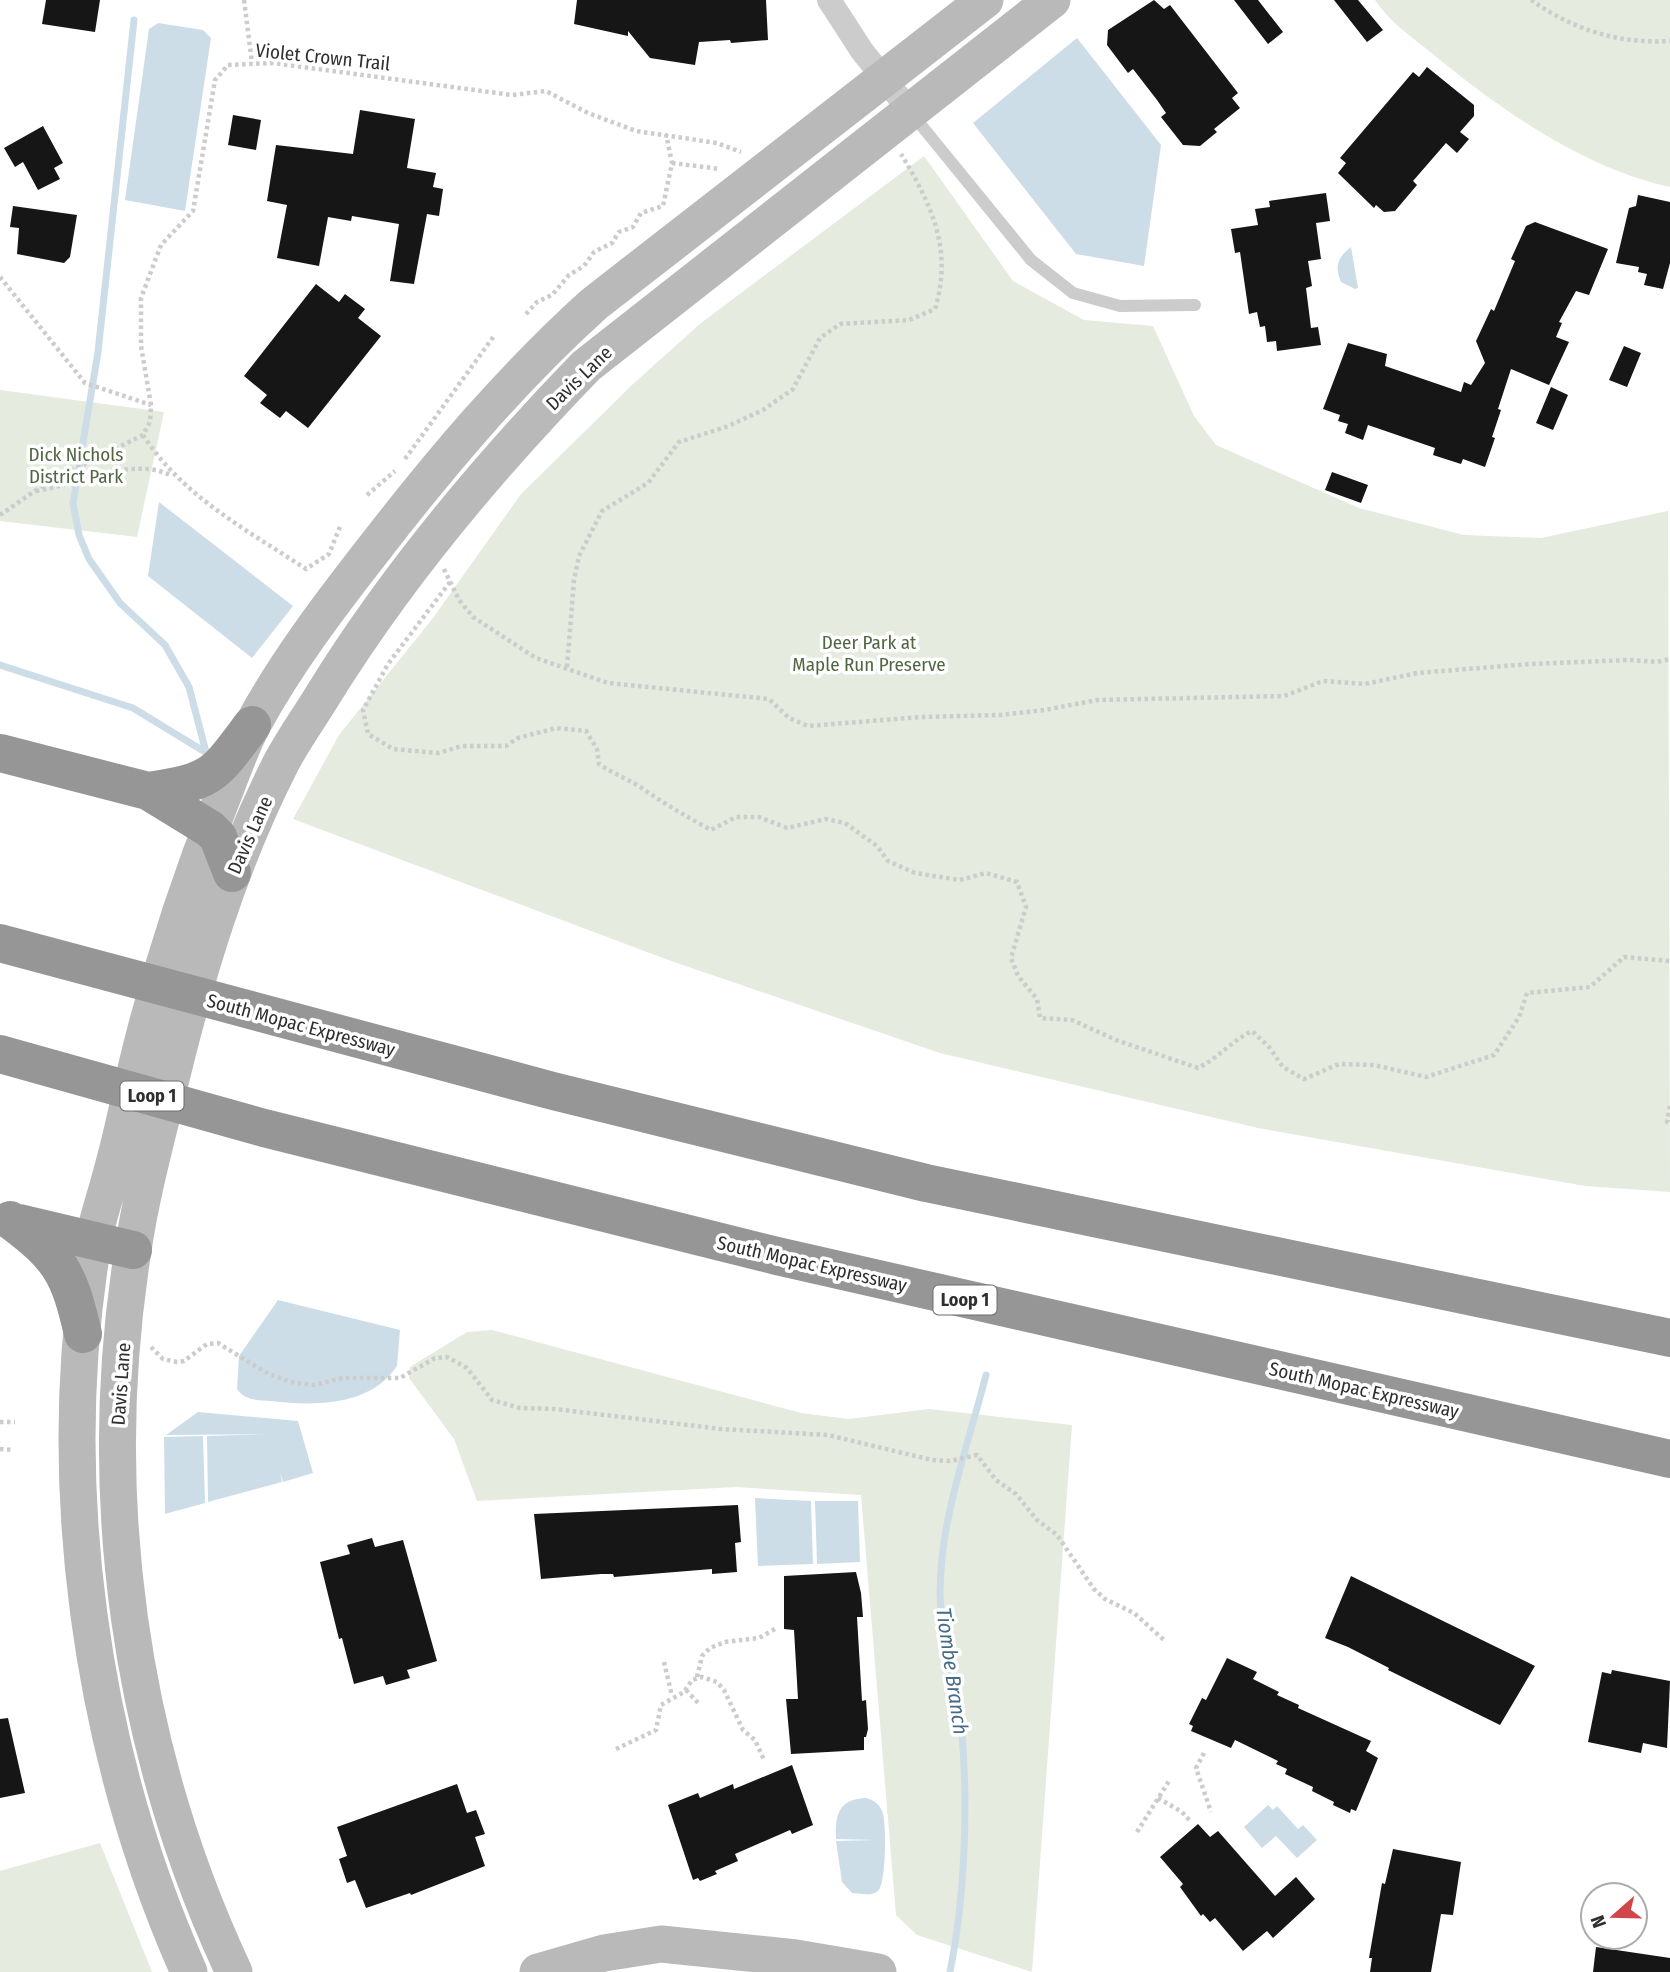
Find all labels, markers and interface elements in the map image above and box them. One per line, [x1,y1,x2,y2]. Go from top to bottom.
street label: Violet Crown Trail [255,38,391,76]
street label: Davis Lane [541,341,617,415]
park label: Dick Nichols District Park [29,443,123,488]
park label: Deer Park at Maple Run Preserve [792,631,946,676]
street label: Davis Lane [223,793,277,877]
street label: South Mopac Expressway [204,989,398,1061]
road number: Loop 1 [120,1082,184,1111]
street label: South Mopac Expressway [715,1231,910,1297]
road number: Loop 1 [934,1286,996,1315]
street label: Davis Lane [107,1342,135,1426]
street label: South Mopac Expressway [1267,1357,1462,1423]
water label: Tiombe Branch [930,1606,974,1736]
north arrow [1579,1881,1649,1951]
text: N [1586,1912,1611,1931]

